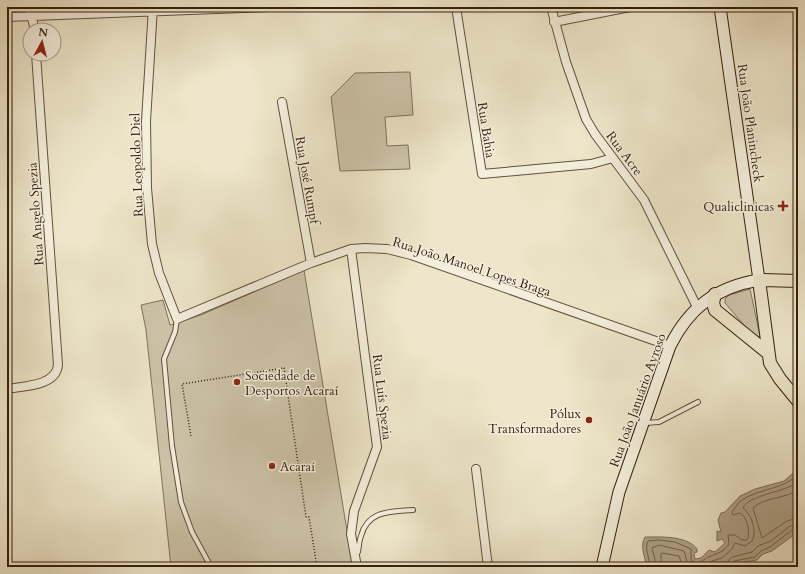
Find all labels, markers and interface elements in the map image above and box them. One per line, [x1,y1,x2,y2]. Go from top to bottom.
north arrow [22,22,62,62]
text: N [38,25,49,41]
street label: Rua João Planincheck [733,63,767,184]
street label: Rua Bahia [473,101,499,160]
street label: Rua Leopoldo Diel [126,112,148,217]
street label: Rua Acre [602,128,647,179]
street label: Rua José Rumpf [290,135,324,227]
street label: Rua Angelo Spezia [23,161,49,266]
place label: Qualiclinicas [703,198,774,216]
marker: Qualiclinicas [777,200,789,212]
street label: Rua João Manoel Lopes Braga [390,233,554,301]
street label: Rua João Januário Ayroso [605,331,671,470]
street label: Rua Luís Spezia [368,353,396,441]
place label: Sociedade de Desportos Acaraí [245,367,339,400]
marker: Sociedade de Desportos Acaraí [232,377,242,387]
place label: Pólux Transformadores [488,405,582,438]
marker: Pólux Transformadores [584,415,594,425]
place label: Acaraí [280,458,315,476]
marker: Acaraí [267,461,277,471]

